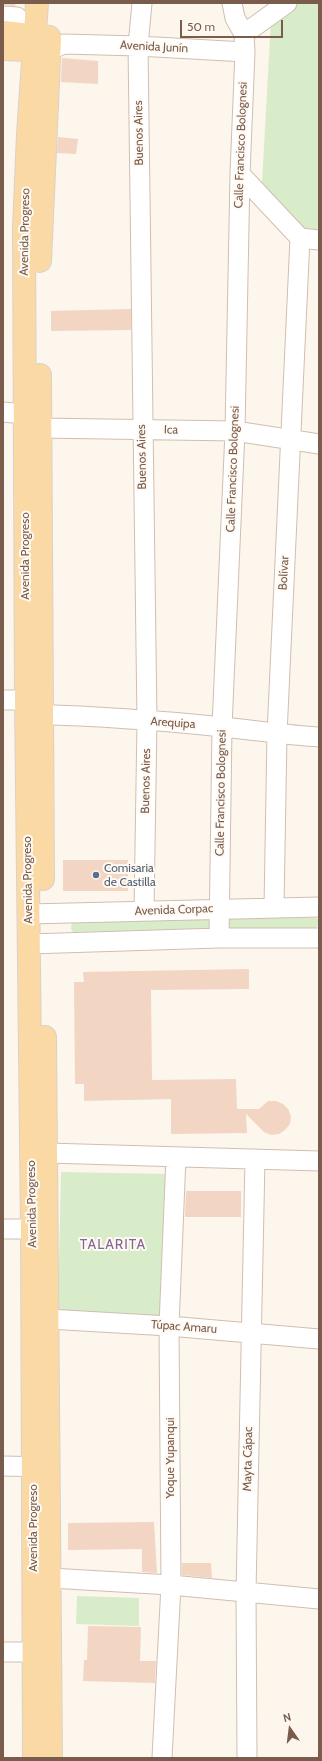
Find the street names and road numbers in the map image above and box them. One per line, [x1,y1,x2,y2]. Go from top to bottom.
street label: Avenida Junín [119,38,189,56]
street label: Calle Francisco Bolognesi [232,81,250,209]
street label: Buenos Aires [131,100,147,166]
street label: Avenida Progreso [17,188,33,276]
street label: Calle Francisco Bolognesi [224,405,242,533]
street label: Ica [164,423,178,437]
street label: Buenos Aires [134,424,150,490]
street label: Avenida Progreso [18,512,32,600]
street label: Bolívar [276,555,292,591]
street label: Arequipa [150,714,196,732]
street label: Calle Francisco Bolognesi [213,730,229,856]
street label: Buenos Aires [138,748,154,814]
street label: Avenida Progreso [20,836,36,924]
street label: Avenida Corpac [134,901,214,919]
street label: Avenida Progreso [24,1160,40,1248]
street label: Túpac Amaru [151,1318,217,1336]
street label: Yoque Yupanqui [163,1417,177,1499]
street label: Mayta Cápac [240,1426,256,1492]
street label: Avenida Progreso [26,1484,40,1572]

